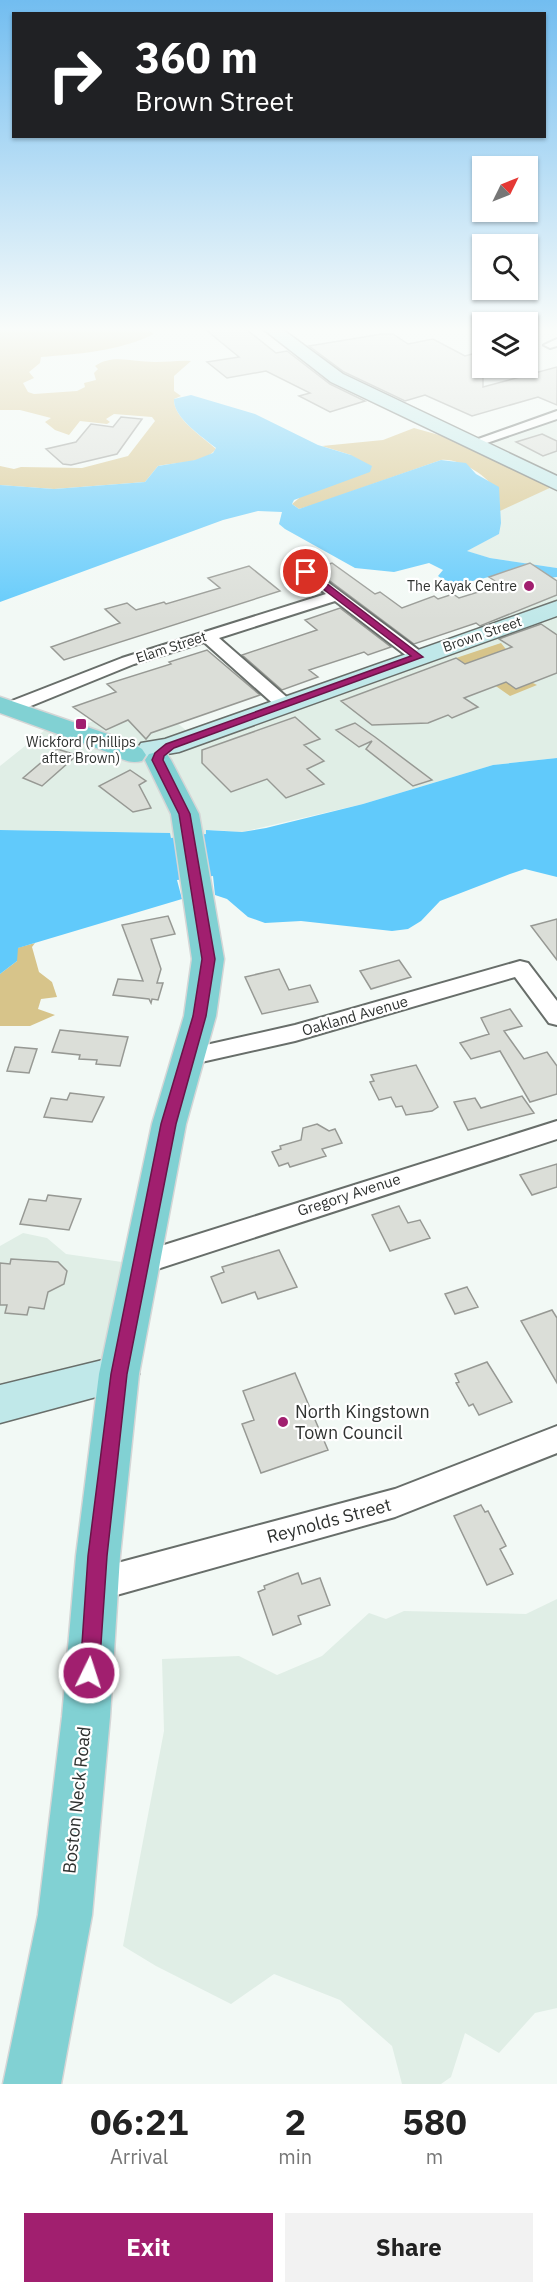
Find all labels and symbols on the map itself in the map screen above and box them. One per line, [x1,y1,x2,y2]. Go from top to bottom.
north arrow [472,156,538,222]
pin [280,546,331,597]
place label: The Kayak Centre [407,577,517,595]
marker: The Kayak Centre [522,579,536,593]
street label: Brown Street [440,612,524,656]
street label: Elam Street [133,627,209,667]
marker: Wickford (Phillips after Brown) [74,717,88,731]
place label: Wickford (Phillips after Brown) [26,733,136,767]
street label: Oakland Avenue [300,991,410,1040]
street label: Gregory Avenue [295,1169,403,1220]
place label: North Kingstown Town Council [295,1400,430,1444]
marker: North Kingstown Town Council [276,1415,290,1429]
street label: Reynolds Street [264,1493,394,1548]
position arrow [57,1641,121,1705]
street label: Boston Neck Road [57,1725,96,1875]

